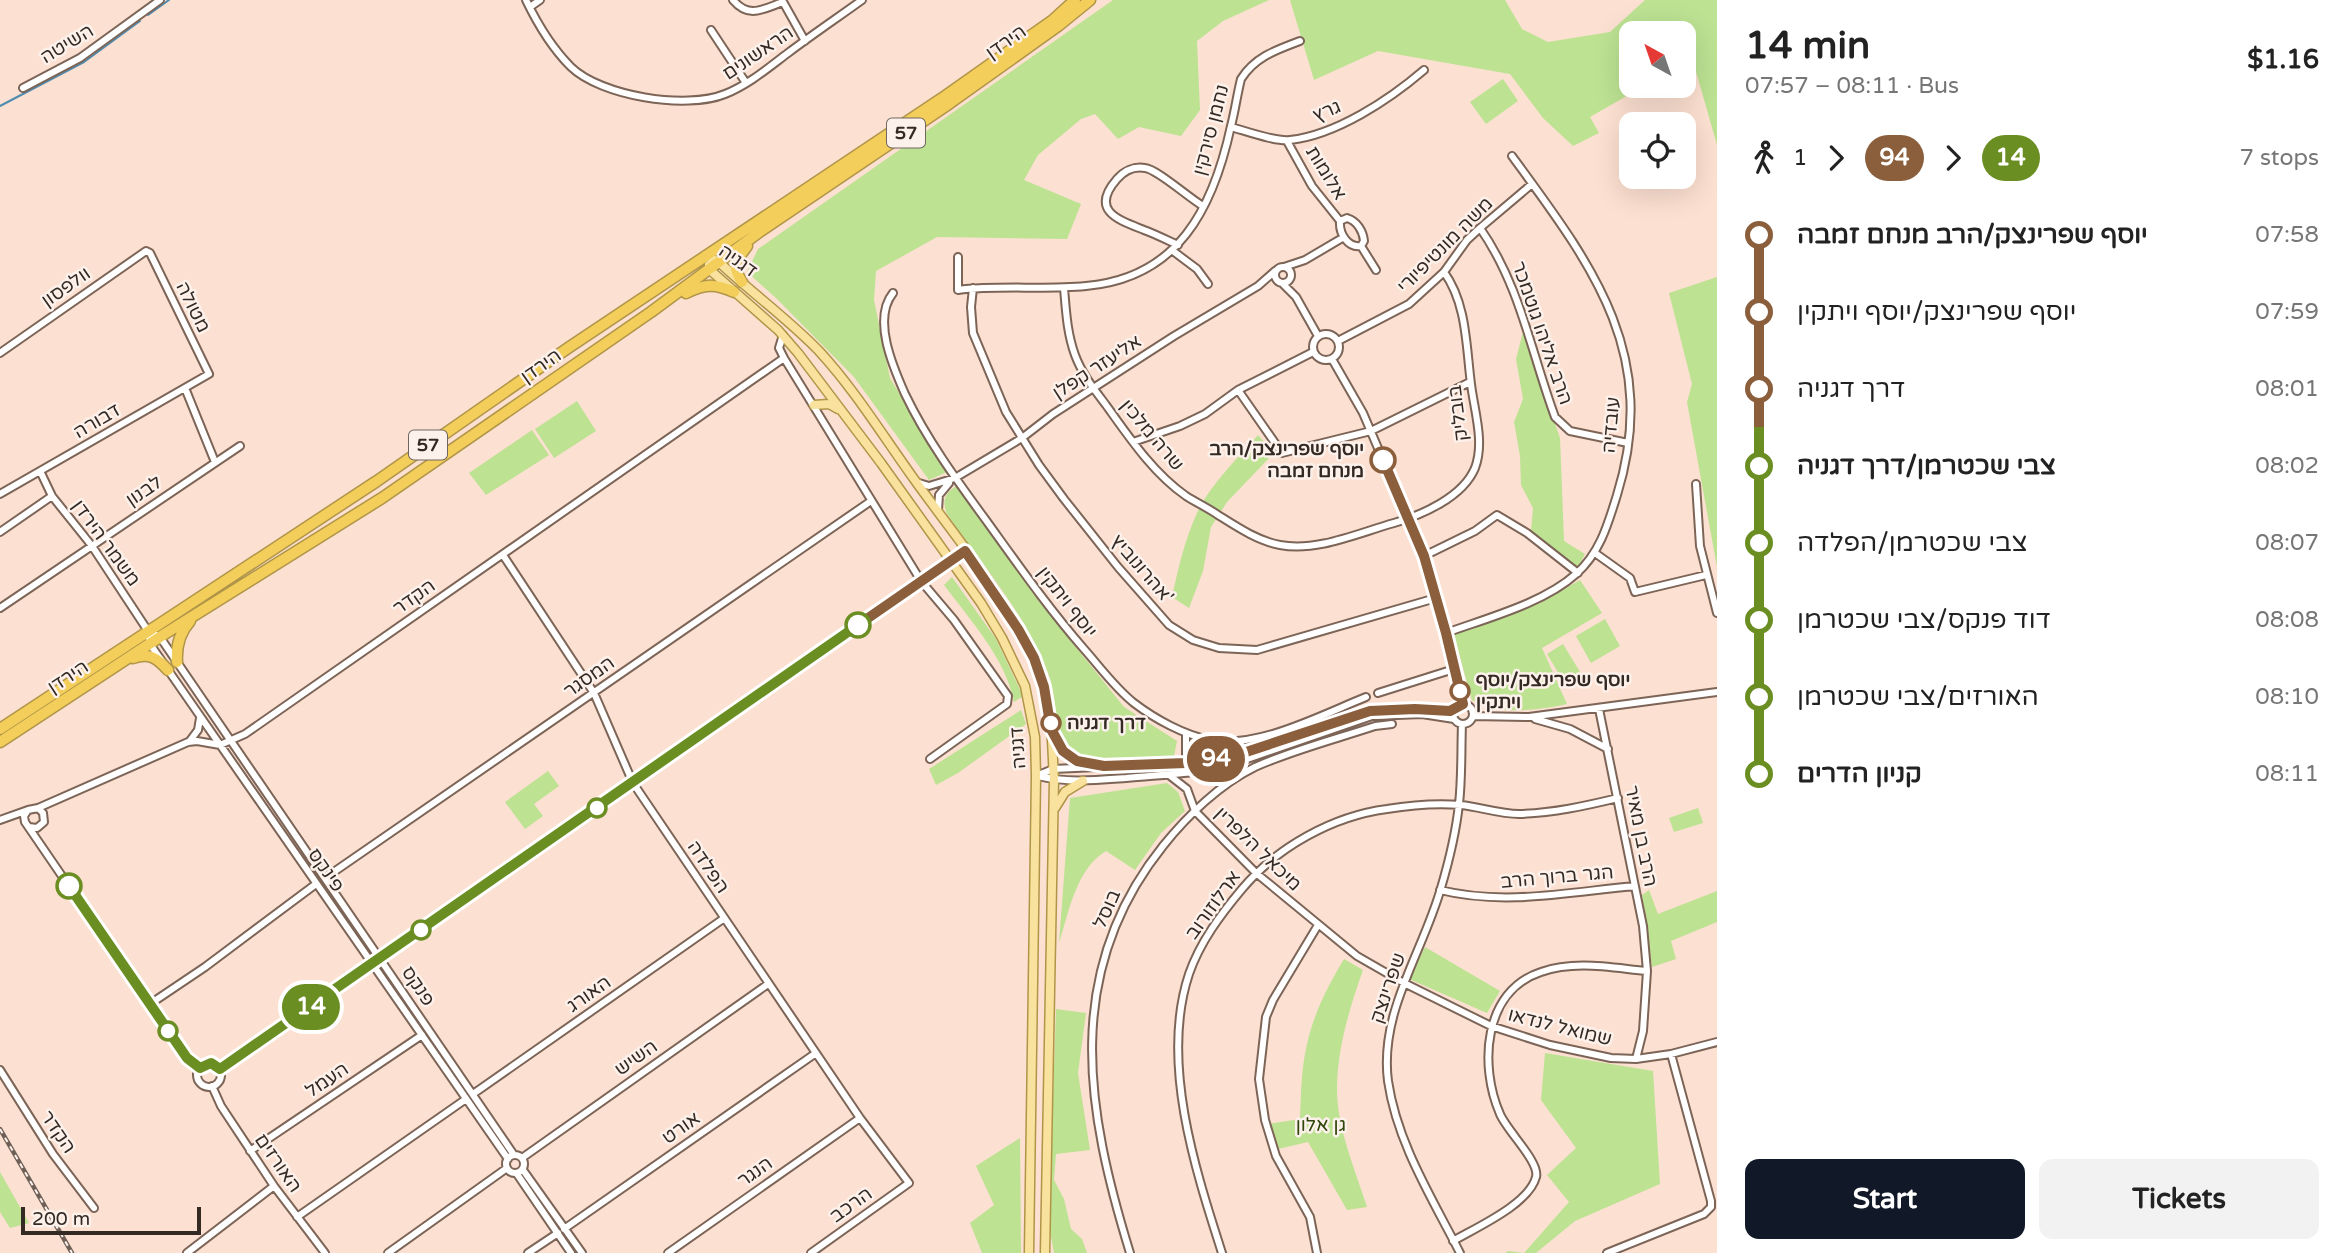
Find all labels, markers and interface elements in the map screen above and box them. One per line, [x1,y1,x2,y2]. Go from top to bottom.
street label: השיטה [36,20,98,68]
street label: הירדן [982,20,1030,64]
street label: הראשונים [719,21,797,85]
north arrow [1619,21,1696,98]
map controls [1619,21,1696,189]
text: 14 min [1745,23,1870,69]
text: $1.16 [2247,44,2319,75]
text: 07:57 – 08:11 · Bus [1745,72,1959,100]
street label: נחמן סירקין [1188,82,1234,178]
street label: גרץ [1310,95,1344,127]
button: locate [1619,112,1696,189]
road number: 57 [887,118,925,148]
icon: walk [1745,139,1783,177]
icon: forward [1817,139,1855,177]
icon: forward [1934,139,1972,177]
street label: אלומות [1301,142,1351,204]
text: 94 [1879,143,1910,172]
text: 14 [1996,143,2026,172]
text: 1 [1793,144,1807,172]
text: 7 stops [2239,144,2319,172]
street label: משה מונטיפיורי [1393,193,1497,297]
text: יוסף שפרינצק/הרב מנחם זמבה [1797,219,2148,250]
text: 07:58 [2255,221,2319,249]
street label: דגניה [714,240,762,282]
street label: הרב אליהו גוטמכר [1507,258,1577,408]
street label: וולפסון [37,262,95,312]
street label: מטולה [171,278,215,336]
text: יוסף שפרינצק/יוסף ויתקין [1797,296,2076,327]
text: 07:59 [2255,298,2319,326]
street label: אליעזר קפלן [1048,330,1146,404]
street label: הירדן [517,344,565,388]
text: דרך דגניה [1797,373,1905,404]
text: 08:01 [2255,375,2319,403]
street label: בובליק [1444,384,1472,442]
street label: שרה מלכין [1116,395,1188,475]
street label: עובדיה [1598,396,1624,454]
street label: דבורה [70,399,124,443]
road number: 57 [409,430,447,460]
place label: יוסף שפרינצק/הרב מנחם זמבה [1209,438,1364,482]
marker: יוסף שפרינצק/הרב מנחם זמבה [1370,447,1396,473]
text: צבי שכטרמן/דרך דגניה [1797,450,2056,481]
text: 08:02 [2255,452,2319,480]
street label: לבנון [122,471,166,511]
street label: משמר הירדן [67,496,145,590]
text: צבי שכטרמן/הפלדה [1797,527,2028,558]
text: 08:07 [2255,529,2319,557]
street label: אהרונוביץ' [1106,530,1178,608]
street label: יוסף ויתקין [1032,562,1102,642]
street label: הקדר [389,575,439,619]
text: דוד פנקס/צבי שכטרמן [1797,604,2051,635]
text: 08:08 [2255,606,2319,634]
unlabelled marker [845,612,871,638]
street label: המסגר [559,652,619,702]
street label: הירדן [43,656,93,698]
place label: יוסף שפרינצק/יוסף ויתקין [1476,669,1630,713]
marker: יוסף שפרינצק/יוסף ויתקין [1450,681,1470,701]
text: האורזים/צבי שכטרמן [1797,681,2039,712]
text: 08:10 [2255,683,2319,711]
place label: דרך דגניה [1067,712,1146,734]
marker: דרך דגניה [1041,713,1061,733]
street label: דגניה [1006,726,1030,770]
line badge: 94 [1184,736,1248,782]
text: 94 [1201,744,1231,773]
text: קניון הדרים [1797,758,1922,789]
text: 08:11 [2255,760,2319,788]
street label: הרב בן מאיר [1620,783,1662,889]
unlabelled marker [587,798,607,818]
street label: מיכאל הלפרין [1210,802,1306,896]
street label: הפלדה [682,837,734,897]
street label: פינקס [303,844,349,896]
street label: הגר ברוך הרב [1500,861,1614,893]
street label: ארלוזורוב [1181,866,1245,944]
unlabelled marker [56,873,82,899]
street label: בוסל [1089,886,1125,932]
unlabelled marker [411,920,431,940]
street label: שפרינצק [1366,950,1410,1026]
street label: פנקס [397,962,439,1010]
street label: האורג [563,971,615,1017]
line badge: 14 [280,984,342,1030]
text: 14 [296,992,326,1021]
street label: שמואל לנדאו [1506,1003,1614,1051]
unlabelled marker [158,1021,178,1041]
street label: השיש [610,1036,662,1080]
street label: העמל [301,1058,353,1102]
street label: הקדר [36,1107,80,1157]
street label: אורט [658,1107,704,1149]
park label: גן אלון [1296,1114,1346,1136]
street label: האורזים [250,1129,306,1197]
street label: הנגר [733,1152,777,1192]
button: Start [1745,1159,2025,1239]
button: Tickets [2039,1159,2319,1239]
street label: הרכב [826,1183,876,1227]
scale bar [21,1204,201,1236]
text: 200 m [32,1208,90,1230]

